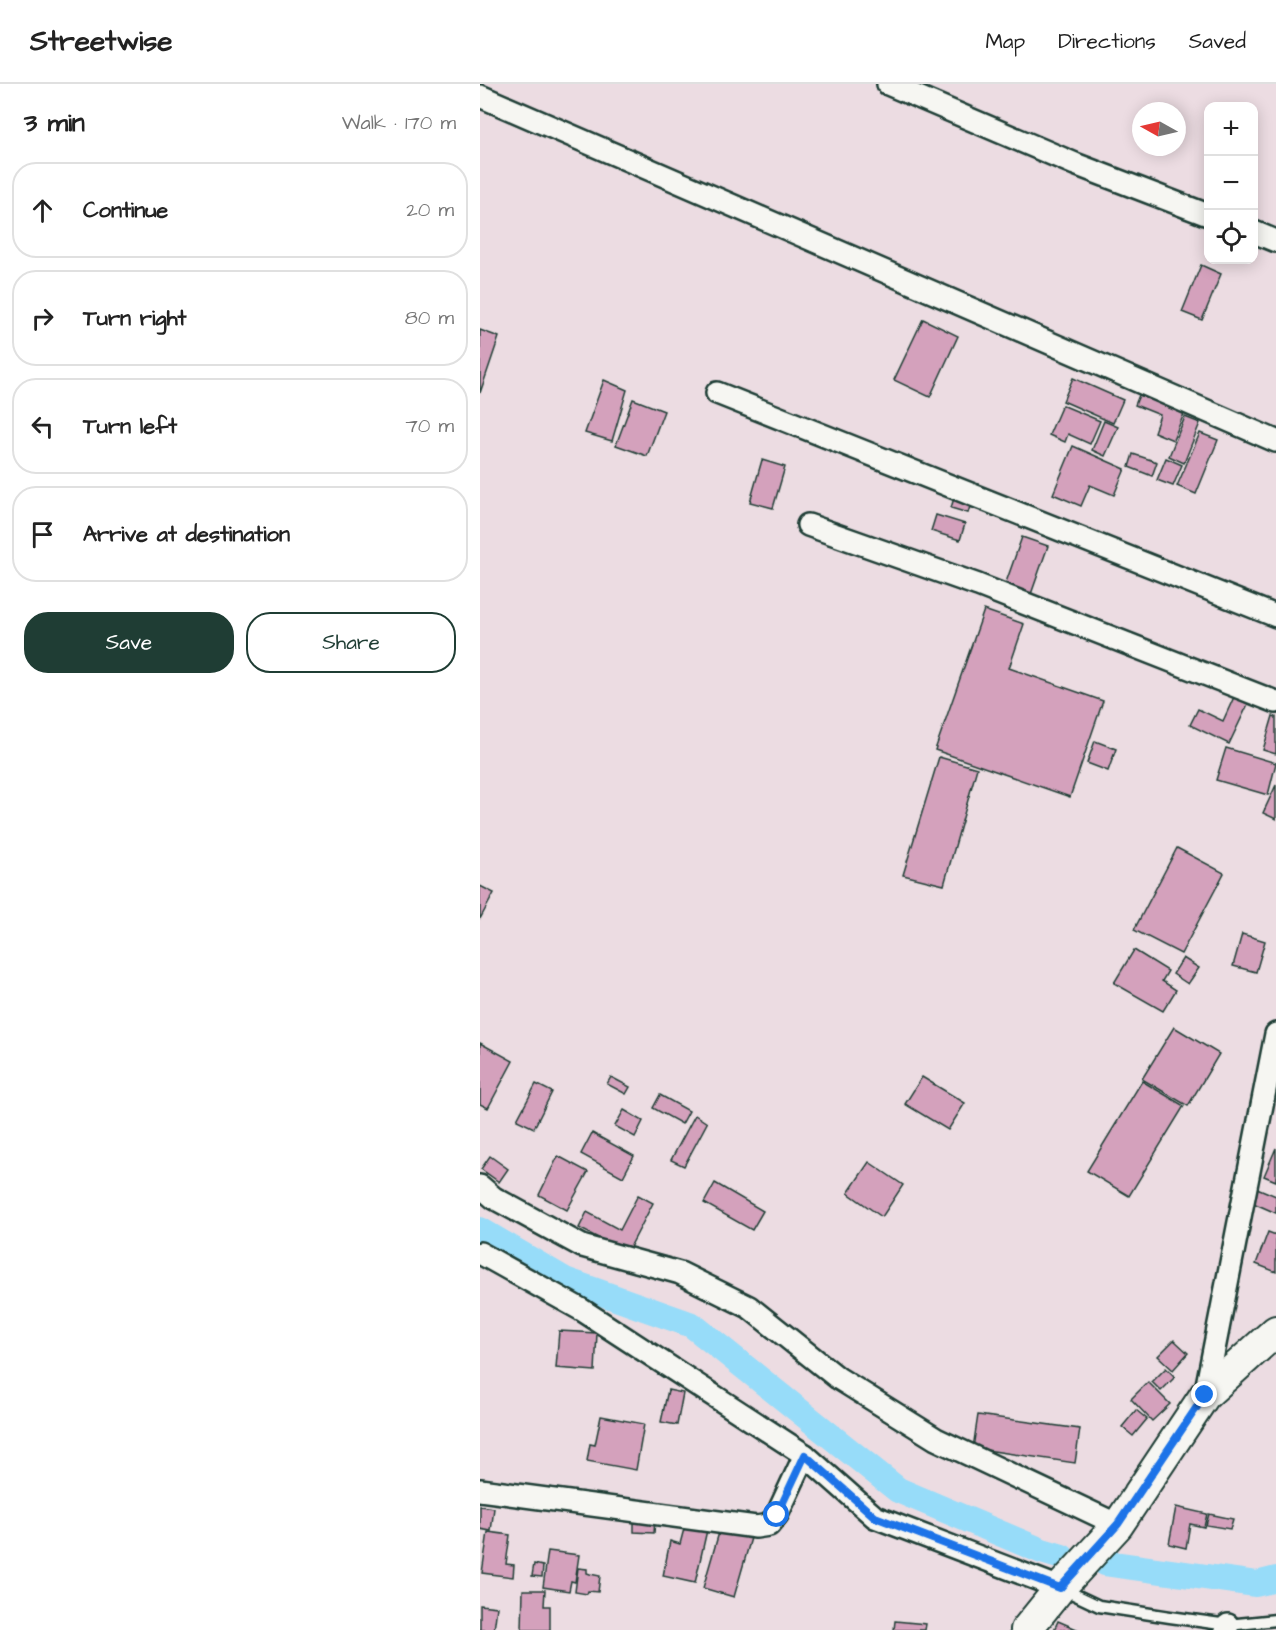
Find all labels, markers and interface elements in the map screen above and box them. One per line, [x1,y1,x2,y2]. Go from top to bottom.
text: Streetwise [30,22,172,61]
text: Map [985,27,1025,56]
text: Directions [1058,27,1156,56]
text: Saved [1189,27,1246,56]
north arrow [1132,102,1186,156]
map controls [1204,102,1258,264]
button: + [1204,102,1258,156]
text: 3 min [24,105,85,141]
text: Walk · 170 m [342,109,456,137]
button: − [1204,156,1258,210]
icon: ahead [26,194,59,227]
text: Continue [83,195,168,226]
text: 20 m [406,196,454,224]
button: locate [1204,210,1258,264]
icon: right [26,302,59,335]
text: Turn right [83,303,186,334]
text: 80 m [405,304,454,332]
icon: left [26,410,59,443]
text: Turn left [83,411,177,442]
text: 70 m [406,412,454,440]
icon: arrive [26,518,59,551]
text: Arrive at destination [83,519,290,550]
button: Save [24,612,234,673]
button: Share [246,612,456,673]
route end [1191,1381,1217,1407]
route start [763,1501,789,1527]

